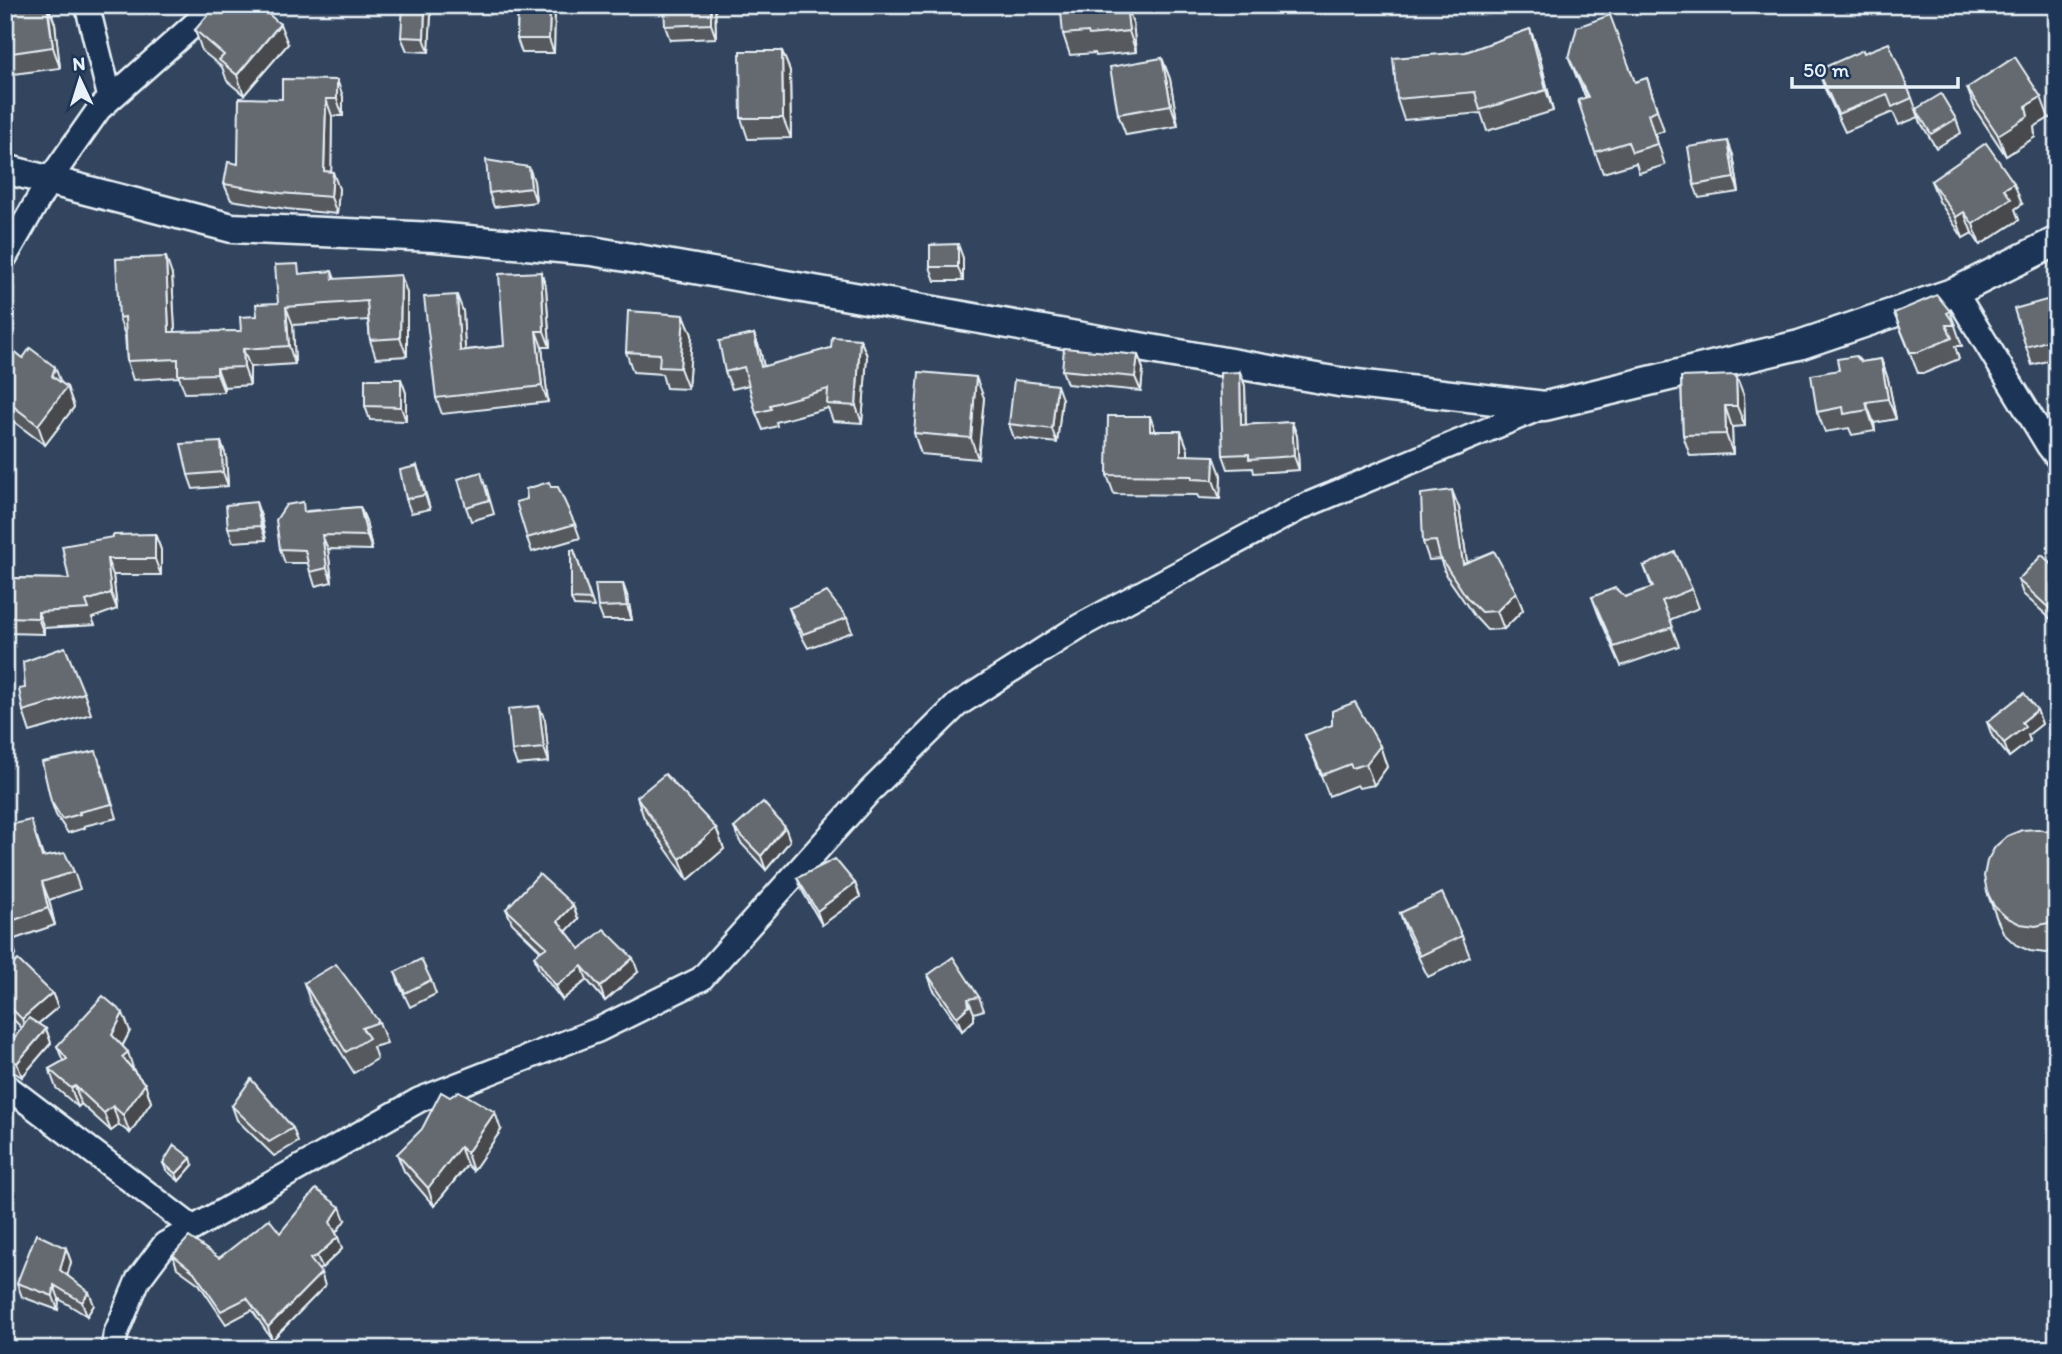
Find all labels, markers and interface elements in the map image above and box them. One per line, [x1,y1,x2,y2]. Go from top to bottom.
north arrow [46,46,116,116]
scale bar [1792,46,1959,90]
text: N [72,52,86,75]
text: 50 m [1803,57,1850,82]

